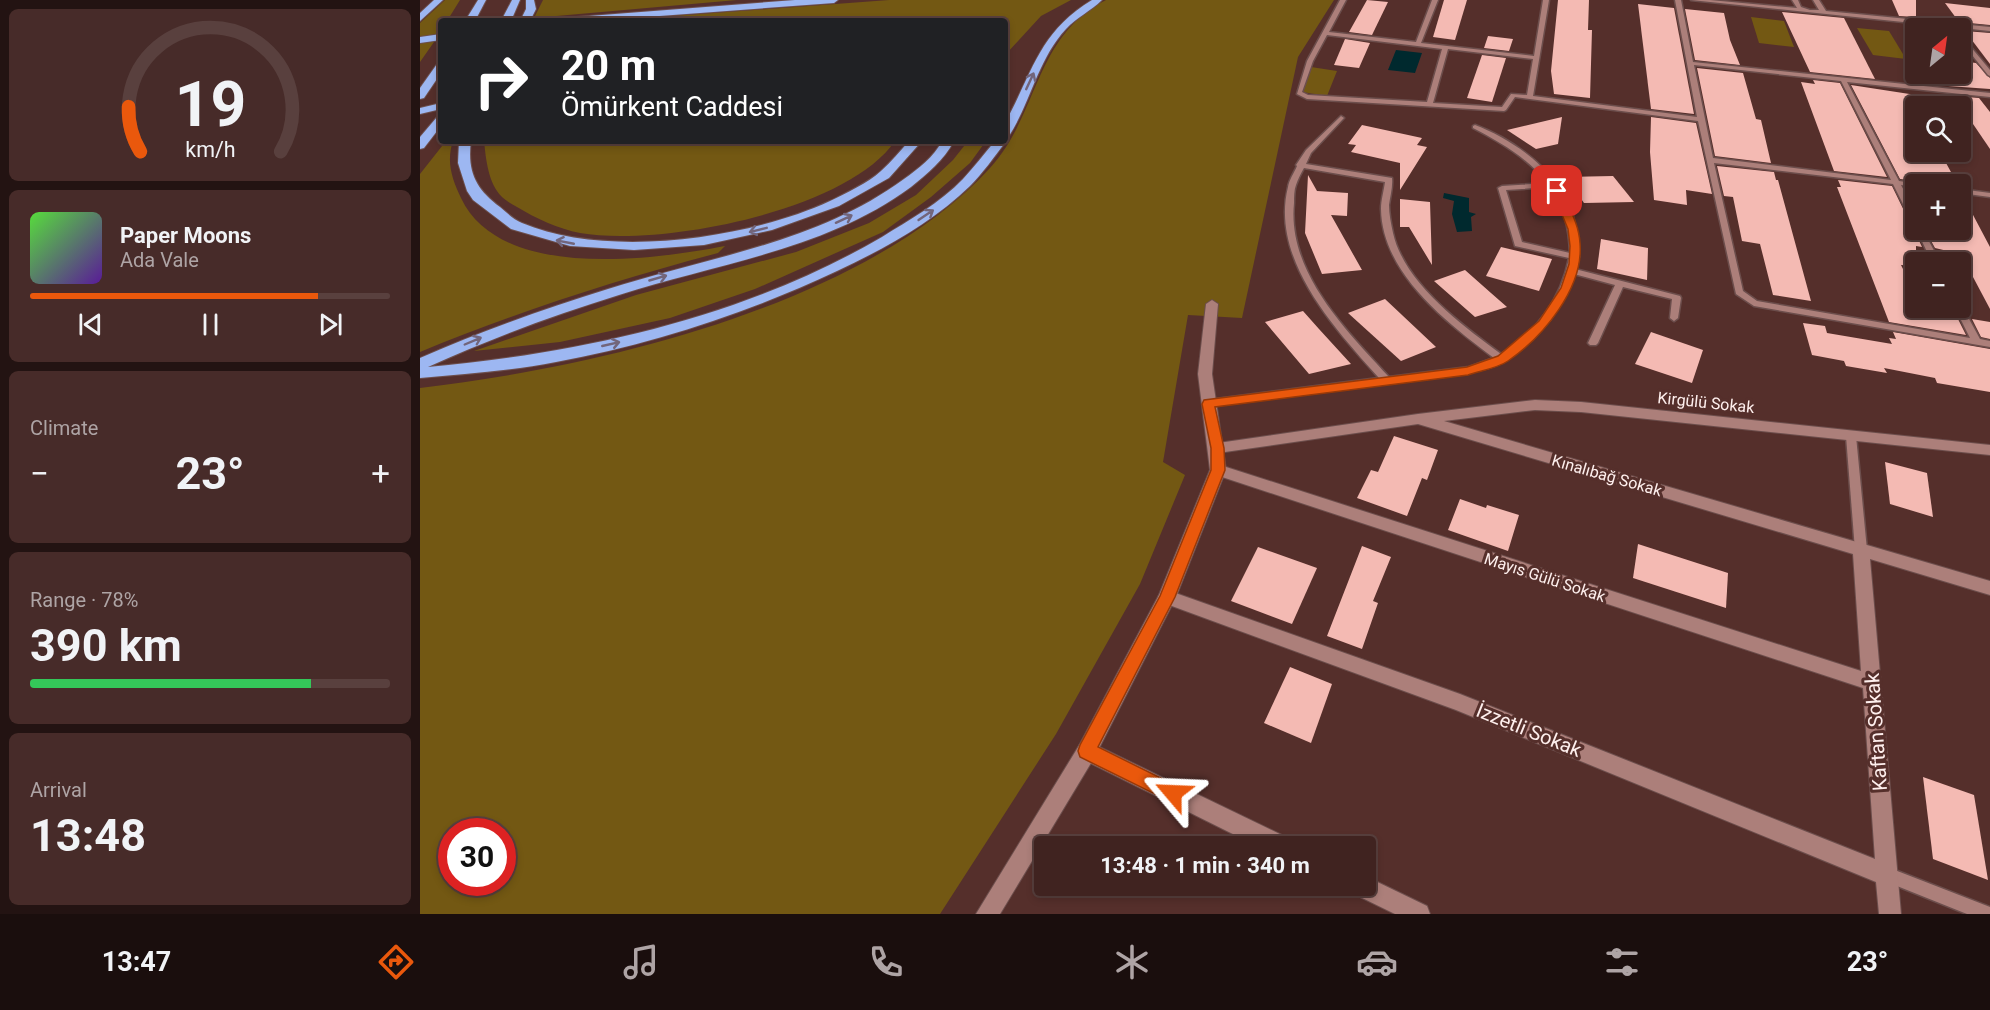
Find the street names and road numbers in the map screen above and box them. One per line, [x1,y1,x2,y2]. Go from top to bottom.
street label: Kirgülü Sokak [1657,388,1756,417]
street label: Kınalıbağ Sokak [1550,451,1665,501]
street label: Mayıs Gülü Sokak [1482,549,1609,606]
street label: Kaftan Sokak [1860,671,1892,792]
street label: İzzetli Sokak [1473,698,1586,762]

